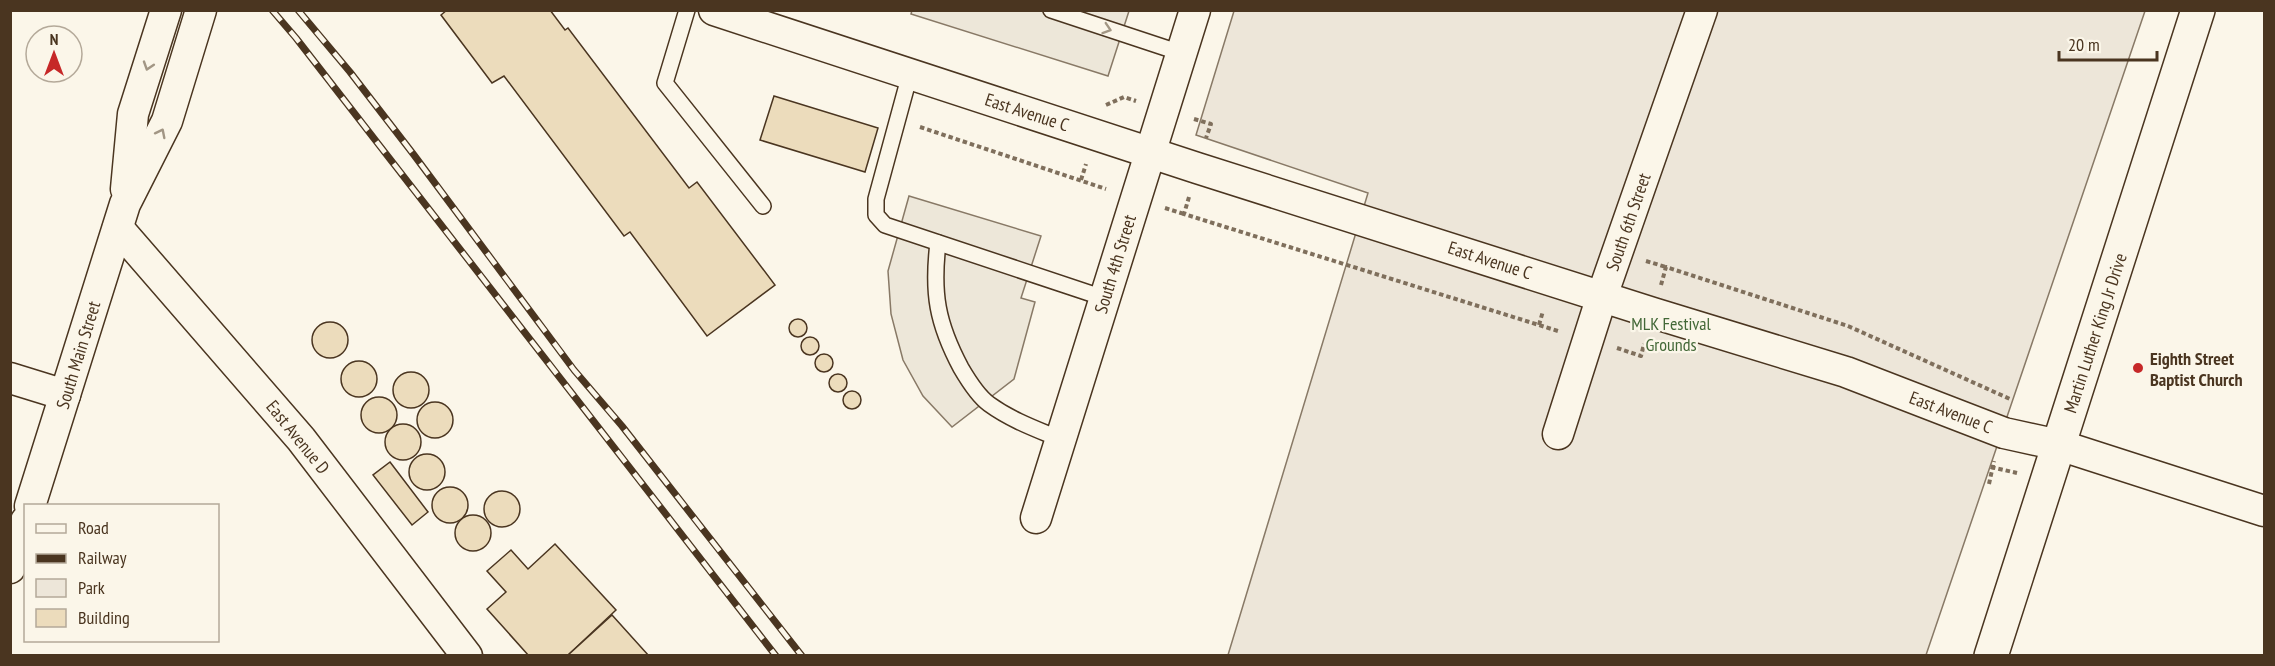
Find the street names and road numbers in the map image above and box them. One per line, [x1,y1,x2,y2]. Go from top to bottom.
street label: East Avenue C [982,88,1072,136]
street label: South 6th Street [1601,170,1655,274]
street label: South 4th Street [1089,212,1141,316]
street label: East Avenue C [1445,236,1535,284]
street label: Martin Luther King Jr Drive [2058,250,2132,416]
street label: South Main Street [51,298,105,412]
street label: East Avenue C [1906,386,1996,438]
street label: East Avenue D [261,396,335,478]

